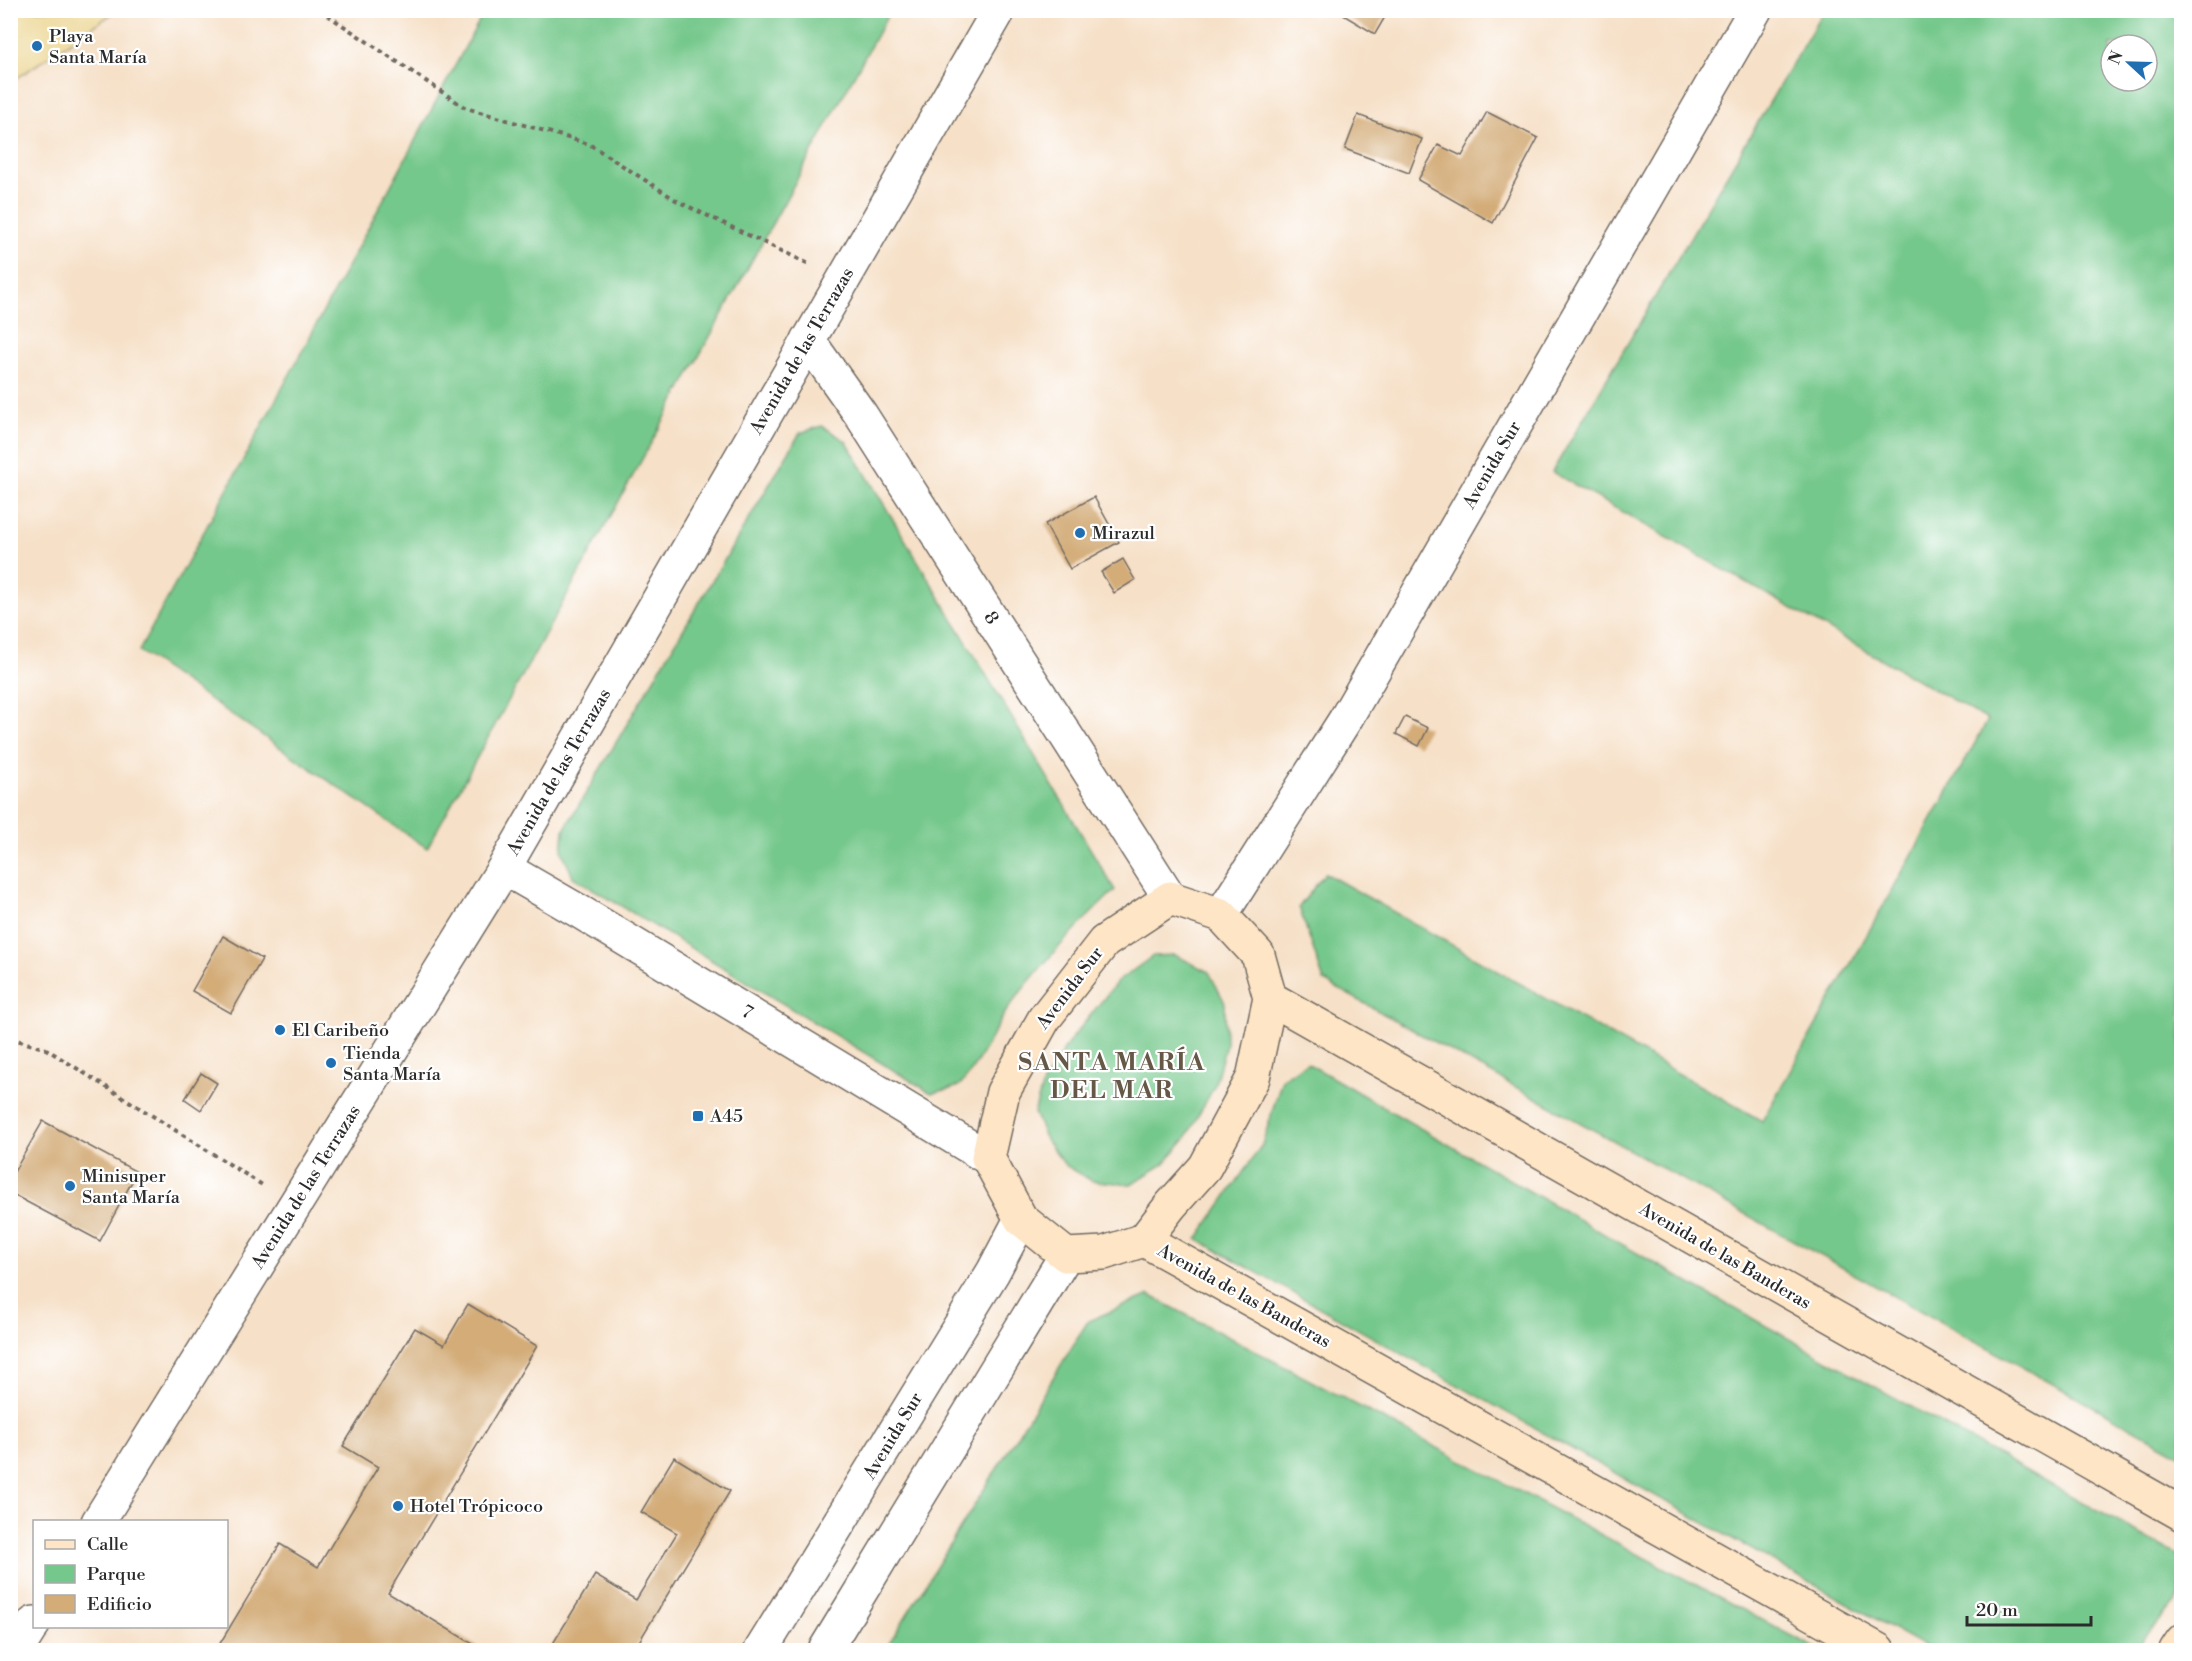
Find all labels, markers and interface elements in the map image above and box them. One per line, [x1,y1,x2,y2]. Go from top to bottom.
place label: Playa Santa María [49,25,148,69]
north arrow [2099,33,2159,93]
marker: Playa Santa María [30,39,44,53]
text: N [2104,48,2128,67]
street label: Avenida de las Terrazas [744,263,859,439]
street label: Avenida Sur [1457,417,1526,514]
place label: Mirazul [1092,522,1156,545]
marker: Mirazul [1073,526,1087,540]
street label: 8 [978,607,1004,629]
street label: Avenida de las Terrazas [501,684,616,860]
street label: Avenida Sur [1031,942,1109,1035]
street label: 7 [737,1000,757,1024]
place label: El Caribeño [292,1019,389,1042]
marker: El Caribeño [273,1023,287,1037]
place label: Tienda Santa María [343,1042,442,1086]
district label: SANTA MARÍA DEL MAR [1018,1046,1206,1106]
marker: Tienda Santa María [324,1056,338,1070]
street label: Avenida de las Terrazas [246,1101,366,1274]
place label: A45 [709,1105,743,1128]
marker: A45 [691,1109,705,1123]
place label: Minisuper Santa María [82,1165,181,1209]
marker: Minisuper Santa María [63,1179,77,1193]
street label: Avenida de las Banderas [1634,1197,1815,1315]
street label: Avenida de las Banderas [1152,1238,1335,1353]
street label: Avenida Sur [858,1388,928,1484]
place label: Hotel Trópicoco [410,1495,543,1518]
marker: Hotel Trópicoco [391,1499,405,1513]
legend [33,1520,228,1628]
text: Calle [87,1533,128,1556]
text: Parque [87,1563,146,1586]
scale bar [1967,1589,2092,1627]
text: Edificio [87,1593,152,1616]
text: 20 m [1976,1599,2018,1622]

